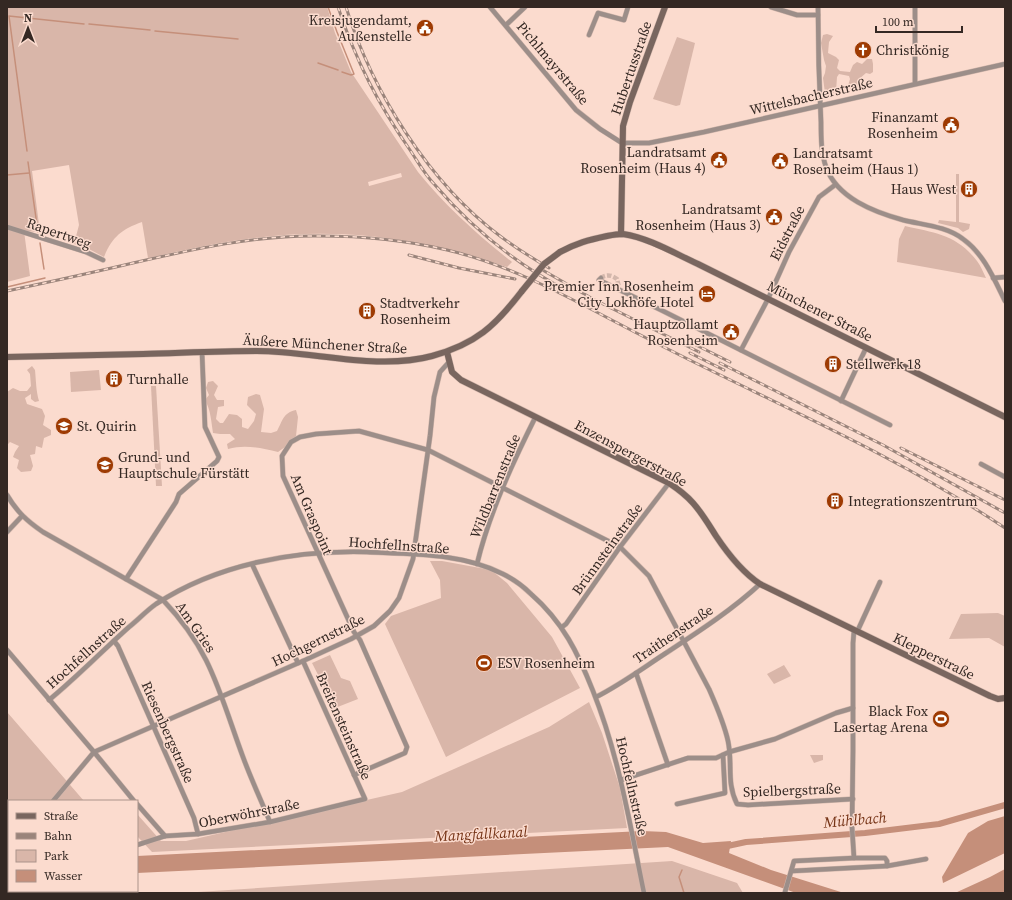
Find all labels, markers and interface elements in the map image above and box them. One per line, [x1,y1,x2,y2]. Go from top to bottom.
north arrow [8,8,48,48]
scale bar [876,8,962,34]
place label: Kreisjugendamt, Außenstelle [309,10,412,46]
text: N [24,11,32,26]
text: 100 m [882,14,914,30]
street label: Pichlmayrstraße [512,17,594,109]
public building icon: Kreisjugendamt, Außenstelle [415,18,435,38]
street label: Hubertusstraße [606,18,656,118]
church icon: Christkönig [853,40,873,60]
place label: Christkönig [876,40,949,60]
street label: Wittelsbacherstraße [747,72,875,120]
place label: Finanzamt Rosenheim [867,107,938,143]
public building icon: Finanzamt Rosenheim [941,115,961,135]
place label: Landratsamt Rosenheim (Haus 4) [580,142,706,178]
place label: Landratsamt Rosenheim (Haus 1) [793,143,919,179]
public building icon: Landratsamt Rosenheim (Haus 4) [709,150,729,170]
public building icon: Landratsamt Rosenheim (Haus 1) [770,151,790,171]
place label: Haus West [891,179,956,199]
building icon: Haus West [959,179,979,199]
place label: Landratsamt Rosenheim (Haus 3) [635,199,761,235]
street label: Eidstraße [765,202,809,264]
public building icon: Landratsamt Rosenheim (Haus 3) [764,207,784,227]
street label: Rapertweg [24,213,94,253]
place label: Premier Inn Rosenheim City Lokhöfe Hotel [544,276,694,312]
street label: Münchener Straße [764,276,876,346]
hotel icon: Premier Inn Rosenheim City Lokhöfe Hotel [697,284,717,304]
place label: Stadtverkehr Rosenheim [380,293,460,329]
building icon: Stadtverkehr Rosenheim [357,301,377,321]
place label: Hauptzollamt Rosenheim [633,314,718,350]
public building icon: Hauptzollamt Rosenheim [721,322,741,342]
street label: Äußere Münchener Straße [242,330,408,358]
building icon: Stellwerk 18 [823,354,843,374]
place label: Stellwerk 18 [846,354,921,374]
building icon: Turnhalle [104,369,124,389]
place label: Turnhalle [127,369,189,389]
street label: Enzenspergerstraße [571,415,691,491]
school or university icon: St. Quirin [54,416,74,436]
place label: St. Quirin [77,416,137,436]
street label: Wildbarrenstraße [465,431,525,541]
place label: Grund- und Hauptschule Fürstätt [118,447,249,483]
school or university icon: Grund- und Hauptschule Fürstätt [95,455,115,475]
street label: Am Graspoint [286,470,338,558]
building icon: Integrationszentrum [825,491,845,511]
place label: Integrationszentrum [848,491,978,511]
street label: Brünnsteinstraße [567,499,647,599]
street label: Hochfellnstraße [348,531,450,559]
street label: Am Gries [171,597,221,657]
street label: Traithenstraße [629,600,717,668]
street label: Hochgernstraße [268,609,368,671]
street label: Hochfellnstraße [42,611,130,693]
street label: Klepperstraße [890,628,978,684]
sports icon: ESV Rosenheim [474,653,494,673]
place label: ESV Rosenheim [497,653,595,673]
street label: Breitensteinstraße [311,669,377,783]
street label: Riesenbergstraße [137,678,199,786]
place label: Black Fox Lasertag Arena [833,701,929,737]
sports icon: Black Fox Lasertag Arena [931,709,951,729]
street label: Hochfellnstraße [611,735,653,837]
street label: Spielbergstraße [743,778,841,802]
street label: Oberwöhrstraße [197,793,301,833]
legend [8,800,138,892]
water label: Mühlbach [822,806,887,833]
text: Straße [44,808,78,824]
water label: Mangfallkanal [433,821,529,846]
text: Bahn [44,828,72,844]
text: Park [44,848,69,864]
text: Wasser [44,868,82,884]

